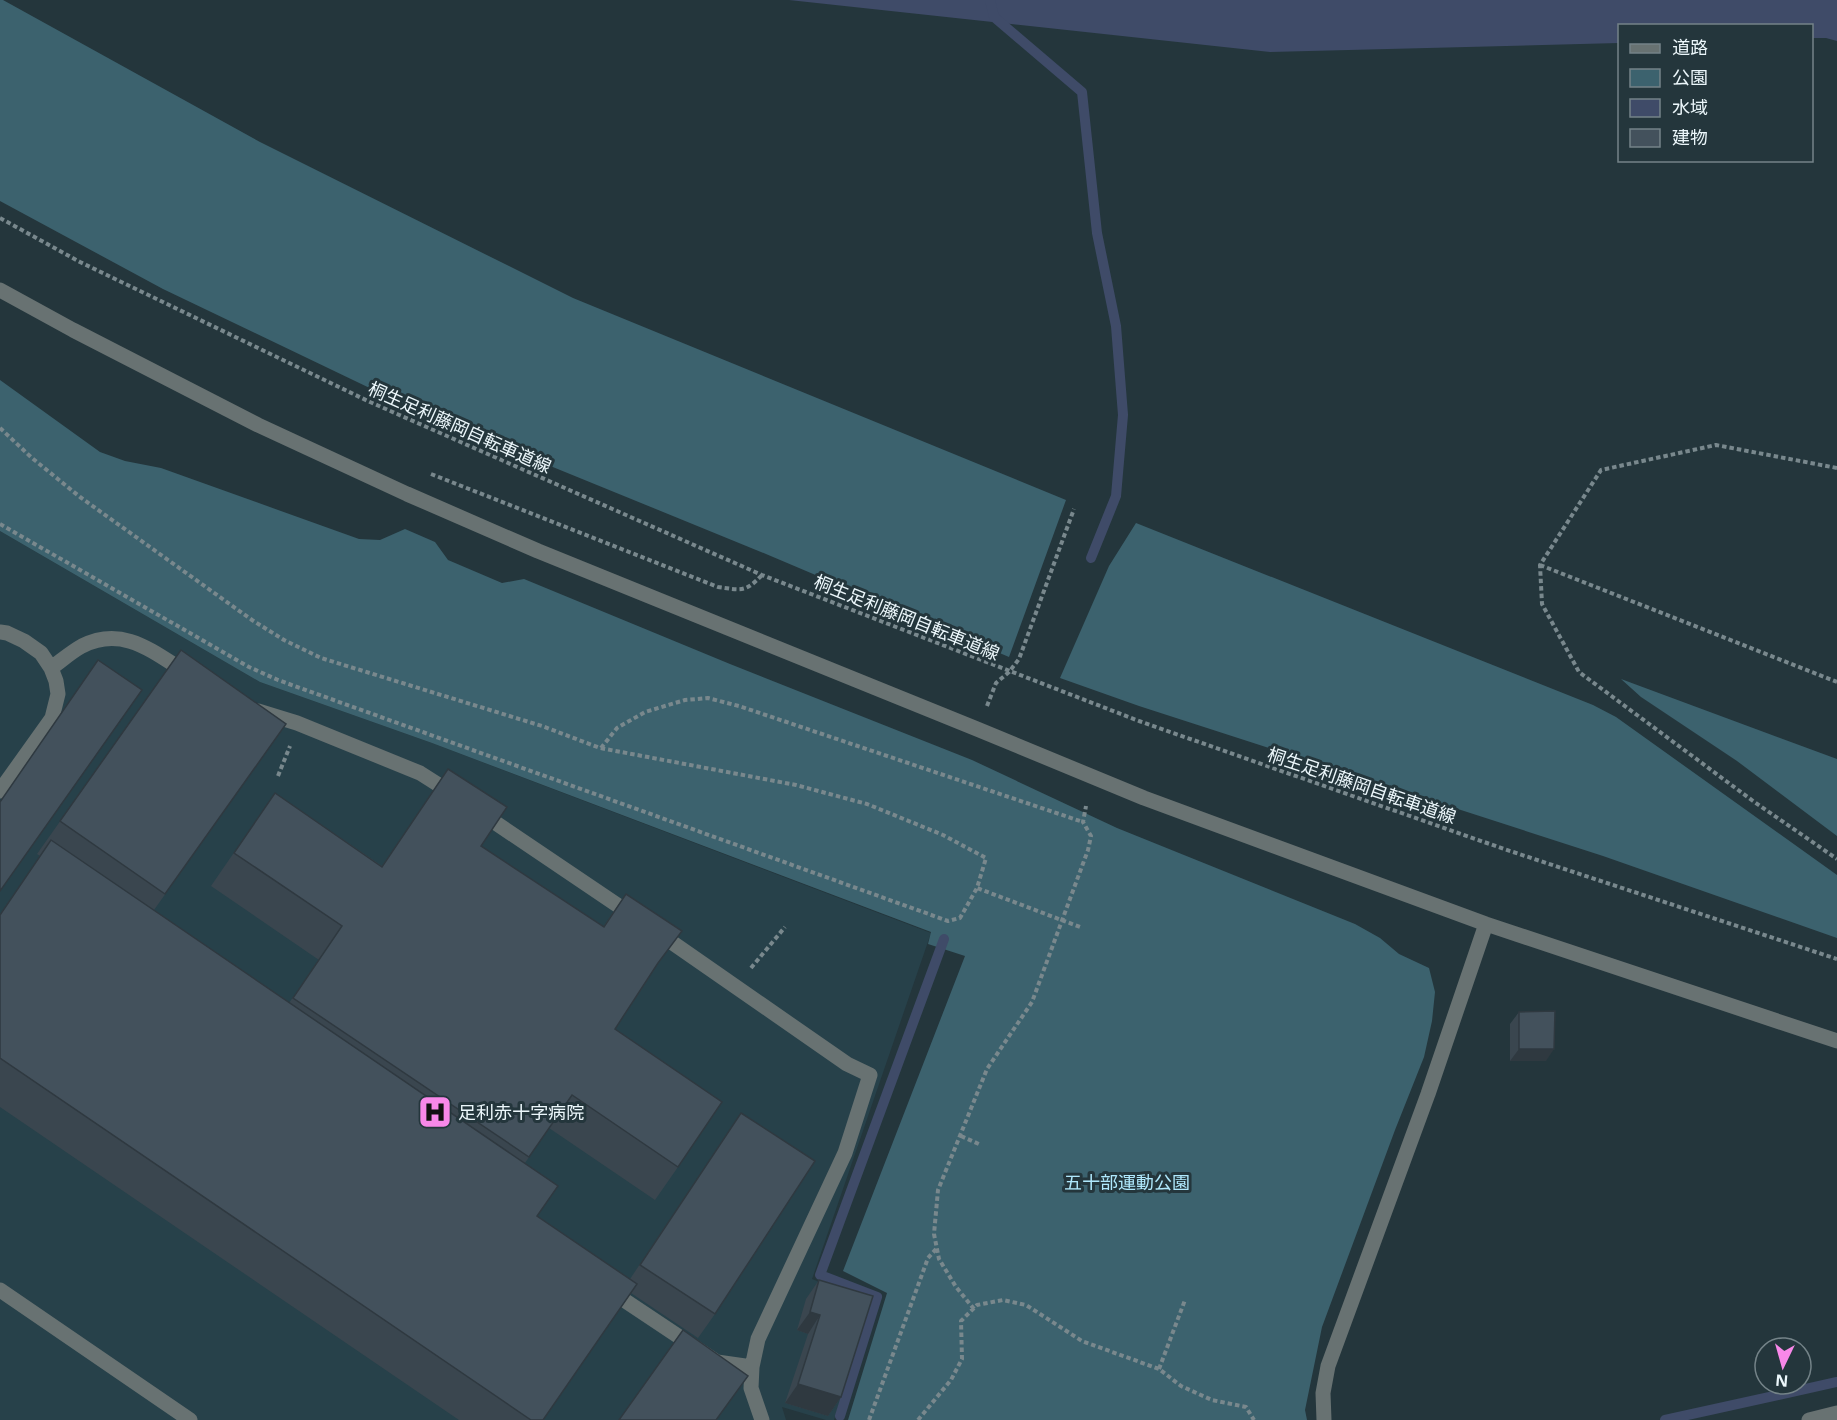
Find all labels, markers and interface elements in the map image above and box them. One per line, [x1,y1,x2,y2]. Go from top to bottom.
legend [1618,24,1813,162]
text: 道路 [1672,35,1708,59]
text: 公園 [1672,65,1708,89]
text: 水域 [1672,95,1708,119]
text: 建物 [1672,125,1708,149]
street label: 桐生足利藤岡自転車道線 [365,376,555,478]
street label: 桐生足利藤岡自転車道線 [811,569,1003,665]
street label: 桐生足利藤岡自転車道線 [1264,741,1460,829]
hospital icon: 足利赤十字病院 [417,1094,453,1130]
place label: 足利赤十字病院 [458,1100,584,1124]
park label: 五十部運動公園 [1064,1170,1190,1194]
north arrow [1753,1336,1813,1396]
text: N [1774,1369,1789,1392]

